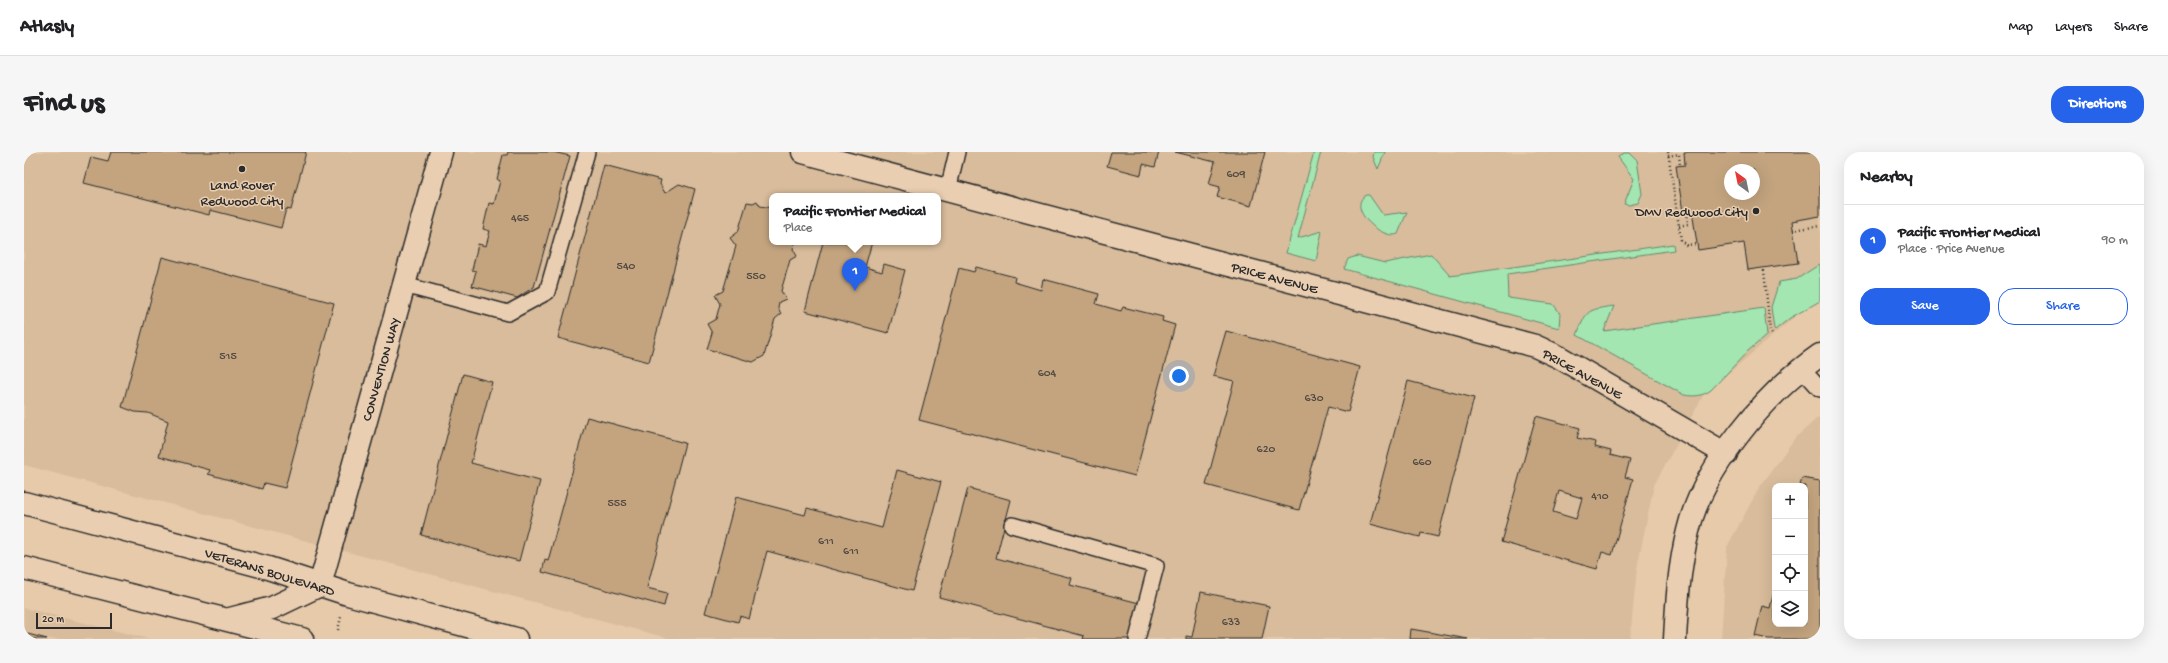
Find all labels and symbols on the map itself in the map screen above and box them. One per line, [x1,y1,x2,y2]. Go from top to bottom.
marker: Land Rover Redwood City [237,164,247,174]
north arrow [1724,164,1760,200]
house number: 609 [1227,168,1245,182]
place label: Land Rover Redwood City [201,178,284,211]
place label: DMV Redwood City [1634,205,1748,222]
marker: DMV Redwood City [1751,206,1761,216]
house number: 465 [511,212,529,226]
pin: 1 [842,258,868,291]
street label: PRICE AVENUE [1228,259,1321,299]
house number: 540 [617,260,636,274]
house number: 550 [746,270,766,284]
street label: CONVENTION WAY [359,316,405,424]
street label: PRICE AVENUE [1538,346,1626,405]
house number: 515 [219,350,237,364]
your location [1169,366,1189,386]
house number: 604 [1038,367,1057,381]
house number: 630 [1304,392,1324,406]
house number: 620 [1257,443,1276,457]
house number: 660 [1413,456,1432,470]
house number: 410 [1591,490,1609,504]
house number: 555 [608,497,626,511]
house number: 611 [818,535,834,549]
street label: VETERANS BOULEVARD [201,545,337,602]
house number: 611 [843,545,859,559]
scale bar [36,611,112,630]
house number: 633 [1222,616,1240,630]

